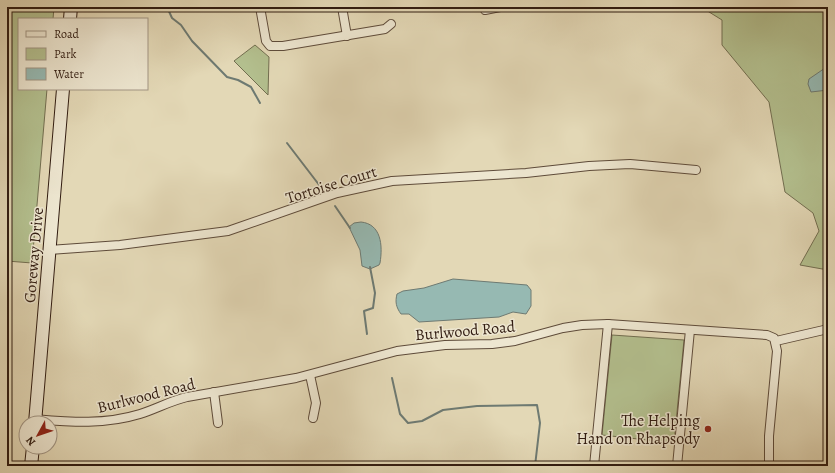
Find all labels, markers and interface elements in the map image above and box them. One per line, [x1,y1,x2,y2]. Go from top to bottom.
legend [18,18,148,90]
text: Road [54,26,80,42]
text: Park [54,46,77,62]
text: Water [53,66,84,82]
street label: Tortoise Court [283,161,380,209]
street label: Goreway Drive [19,206,49,304]
street label: Burlwood Road [414,316,516,346]
street label: Burlwood Road [95,373,198,419]
place label: The Helping Hand on Rhapsody [576,410,701,450]
north arrow [18,415,58,455]
marker: The Helping Hand on Rhapsody [703,424,713,434]
text: N [22,433,39,449]

